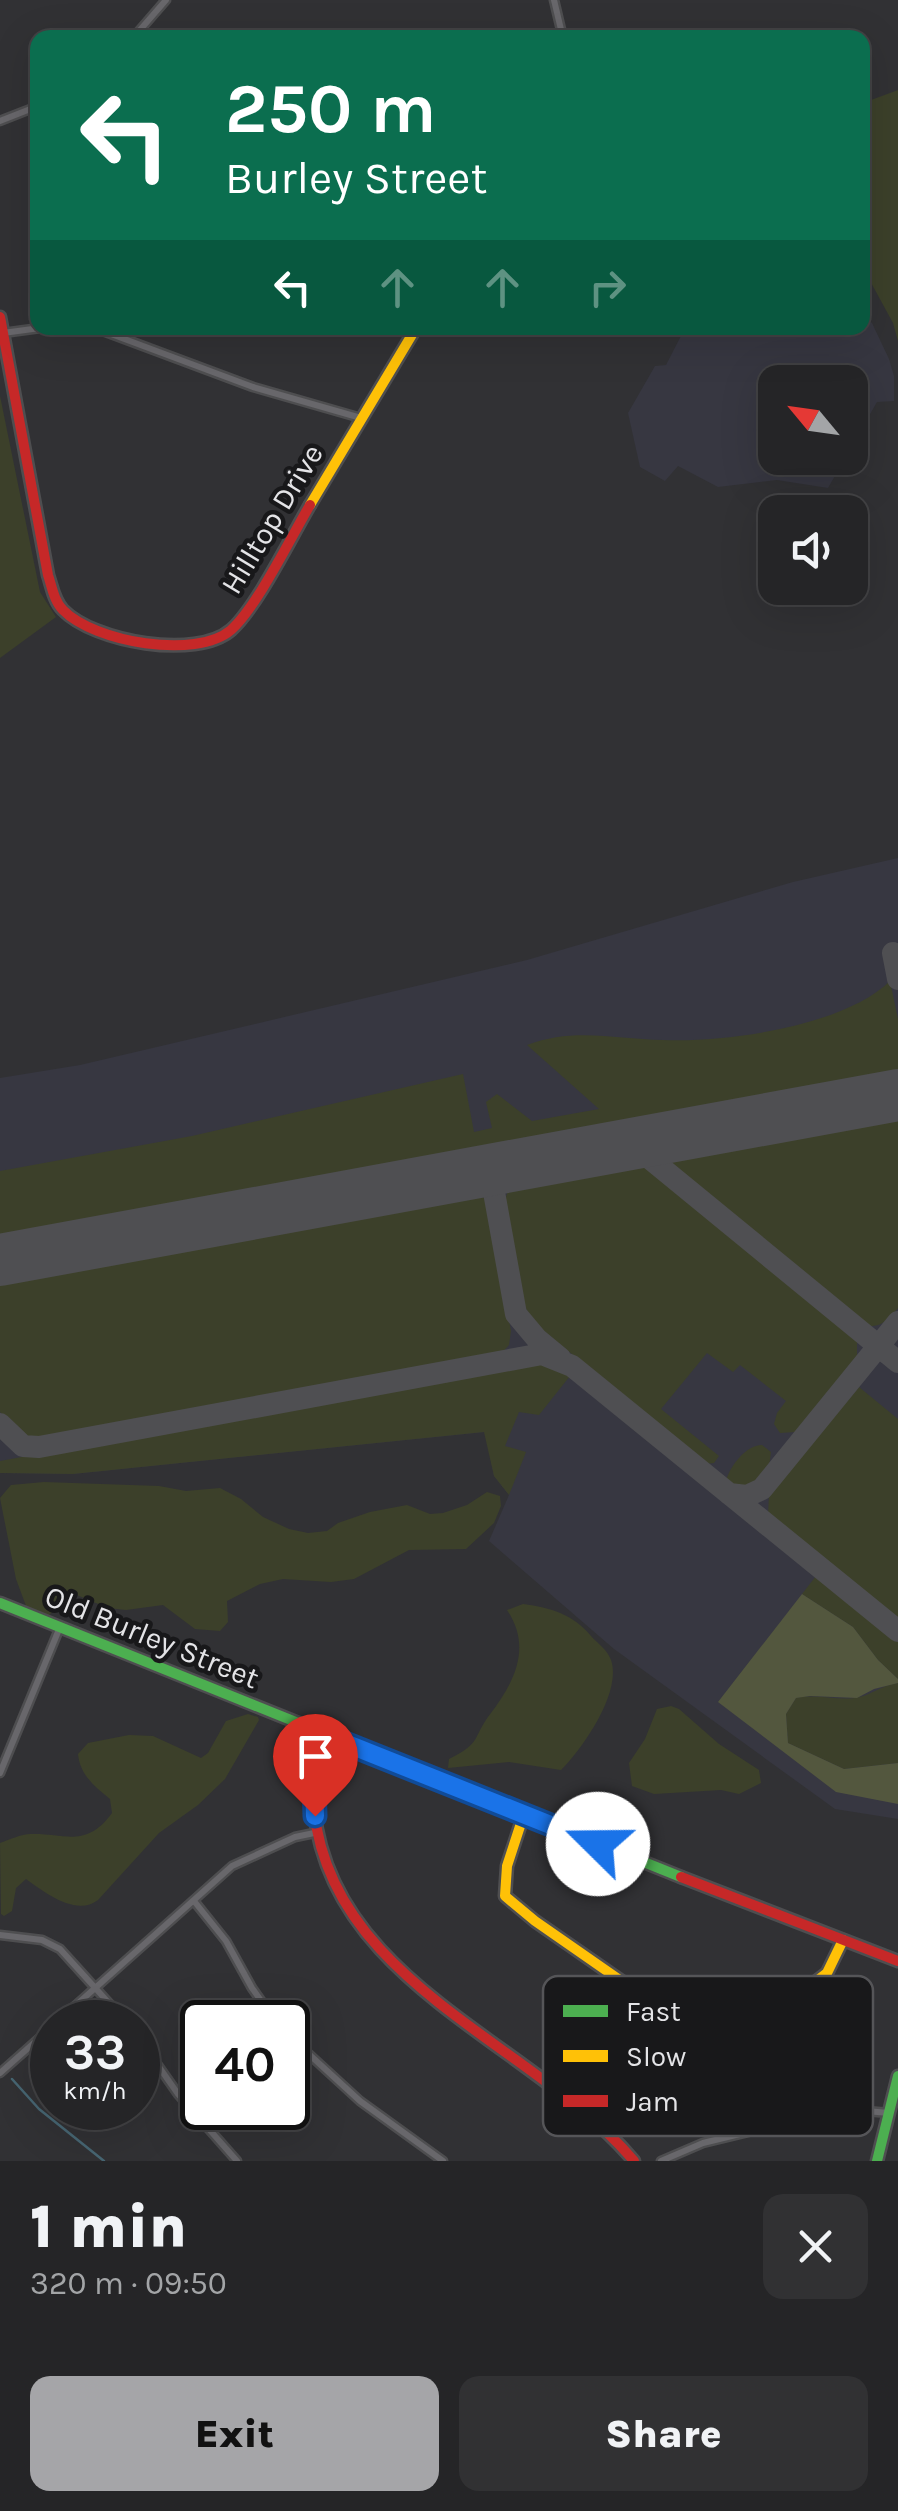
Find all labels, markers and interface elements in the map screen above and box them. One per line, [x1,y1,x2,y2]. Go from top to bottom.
text: 250 m [225,68,437,150]
icon: left [60,70,190,200]
text: Burley Street [225,152,487,204]
icon: left [265,260,320,315]
icon: ahead [370,260,425,315]
icon: ahead [475,260,530,315]
icon: right [580,260,635,315]
north arrow [758,365,868,475]
map controls [758,365,868,605]
street label: Hilltop Drive [213,438,331,600]
button: sound [758,495,868,605]
street label: Old Burley Street [40,1578,264,1696]
pin [273,1714,358,1817]
icon: arrive [288,1729,343,1784]
position arrow [546,1792,650,1896]
legend [543,1976,873,2136]
text: Fast [626,1995,681,2028]
speed limit sign: 40 [180,2000,310,2130]
text: 33 [64,2023,126,2082]
text: Slow [626,2040,686,2073]
text: km/h [63,2076,127,2105]
text: Jam [626,2085,679,2118]
text: 1 min [30,2192,187,2262]
button: close [763,2194,868,2299]
text: 320 m · 09:50 [30,2265,227,2302]
button: Exit [30,2376,439,2491]
button: Share [459,2376,868,2491]

